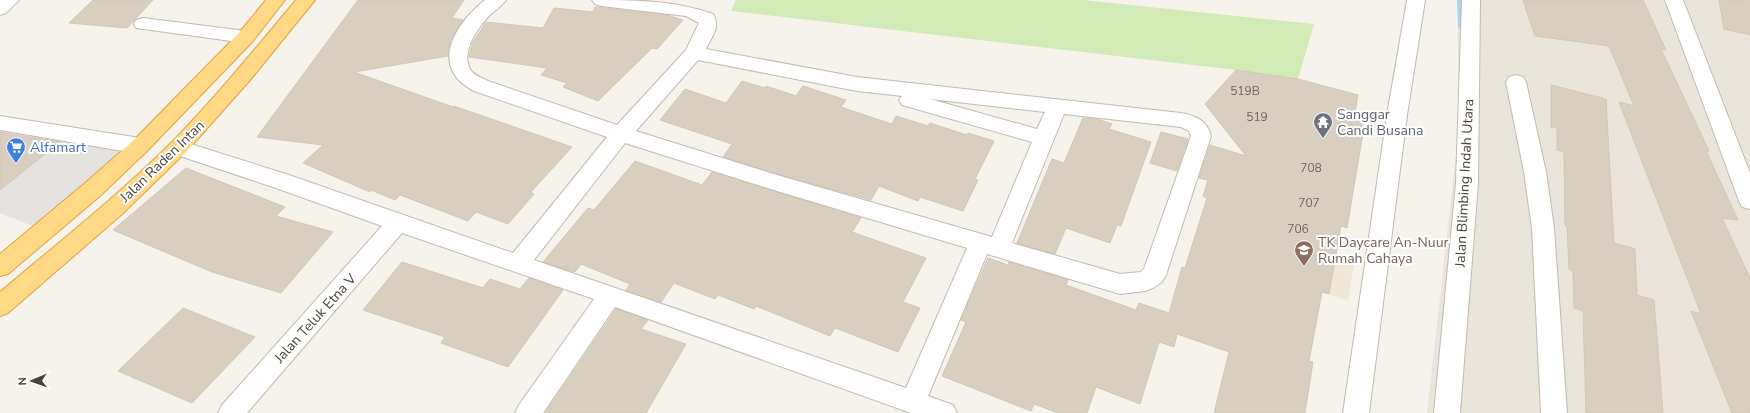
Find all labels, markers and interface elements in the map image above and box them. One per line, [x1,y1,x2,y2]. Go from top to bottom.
house number: 519B [1230,83,1260,99]
street label: Jalan Blimbing Indah Utara [1451,98,1478,269]
place label: Sanggar Candi Busana [1337,105,1423,140]
house number: 519 [1246,109,1268,125]
temple icon: Sanggar Candi Busana [1312,111,1334,139]
street label: Jalan Raden Intan [115,116,209,207]
supermarket icon: Alfamart [5,136,27,164]
place label: Alfamart [30,138,86,157]
house number: 708 [1300,160,1322,176]
house number: 707 [1298,195,1320,211]
house number: 706 [1287,221,1309,237]
place label: TK Daycare An-Nuur Rumah Cahaya [1318,233,1449,268]
school or university icon: TK Daycare An-Nuur Rumah Cahaya [1293,239,1315,267]
street label: Jalan Teluk Etna V [269,269,361,368]
north arrow [12,361,52,401]
text: N [15,377,30,386]

